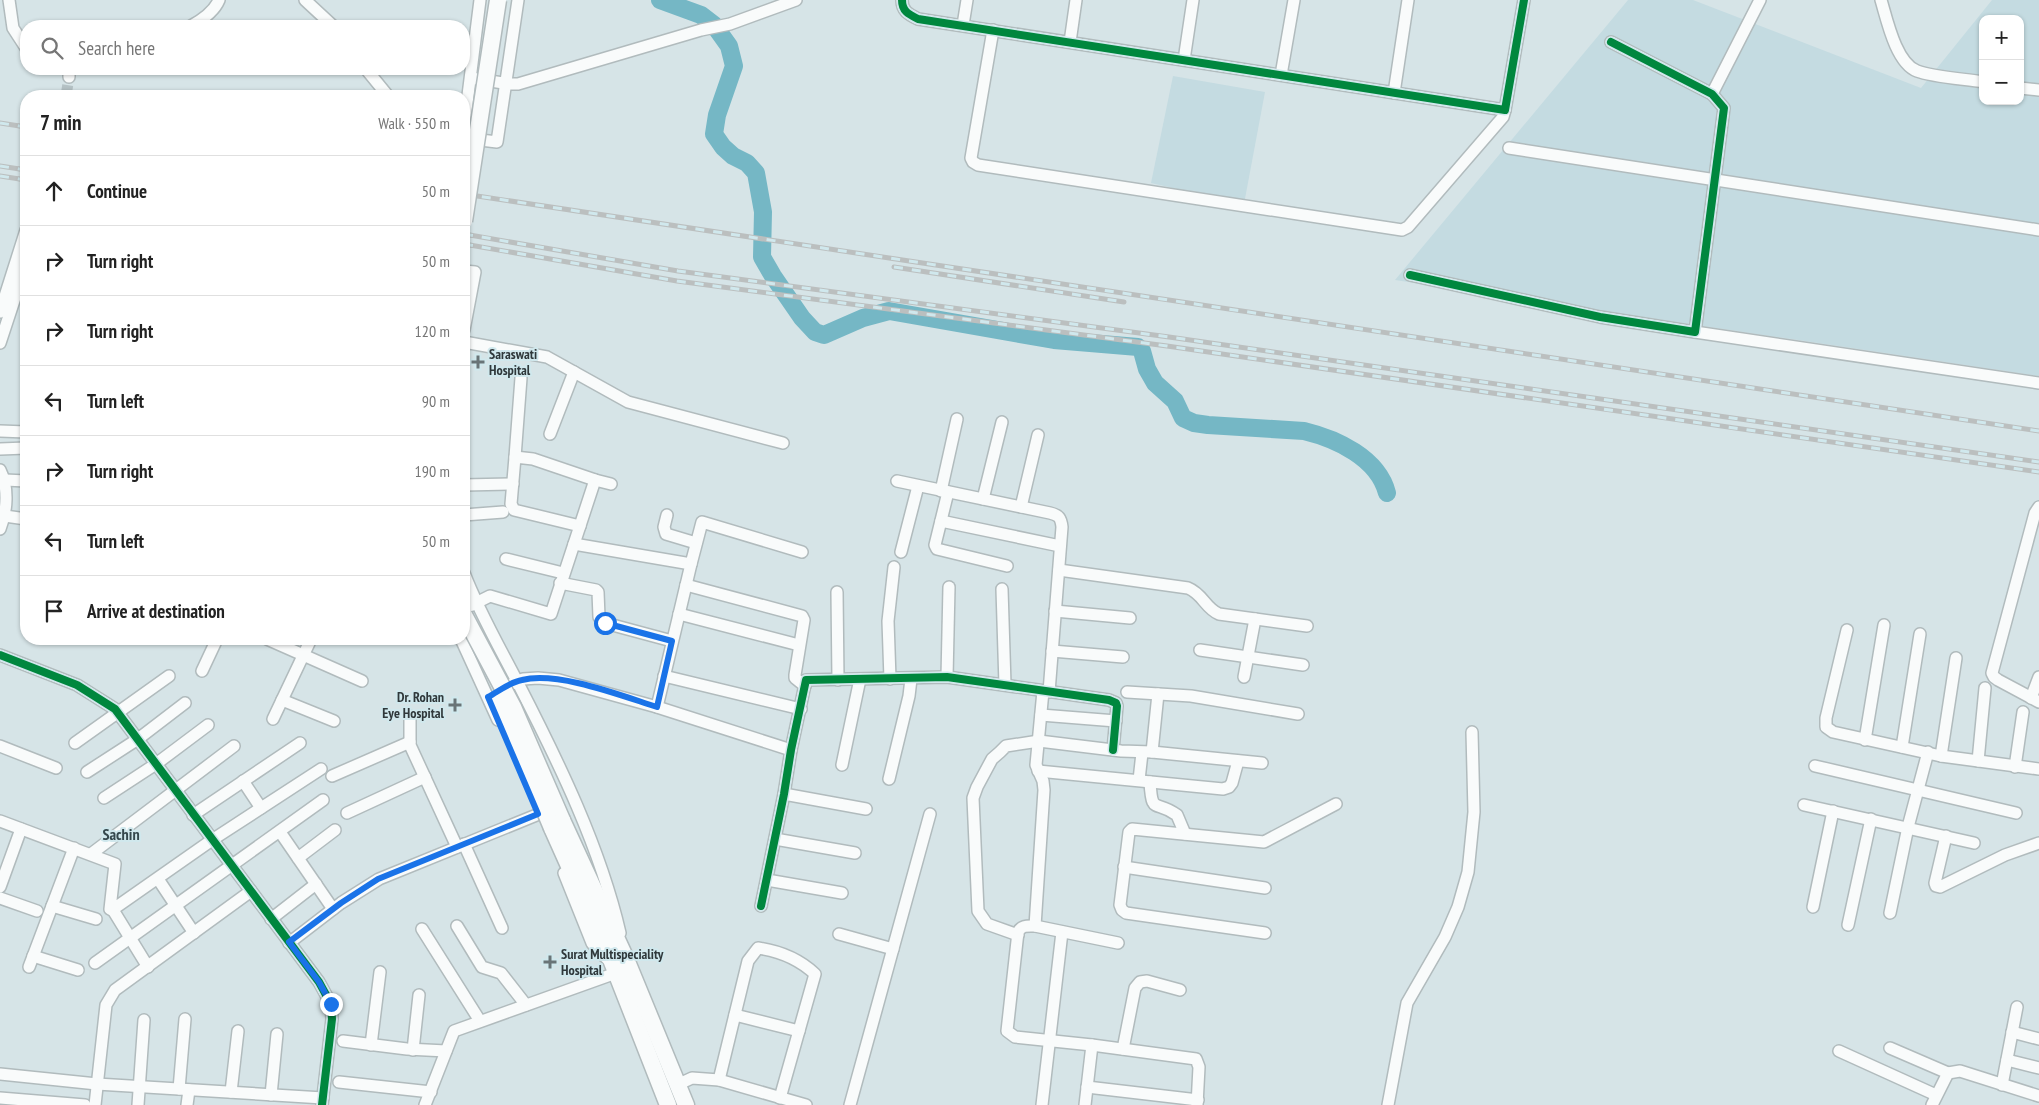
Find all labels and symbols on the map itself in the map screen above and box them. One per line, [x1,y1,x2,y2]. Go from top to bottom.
place label: Saraswati Hospital [489,345,537,379]
marker: Saraswati Hospital [471,355,485,369]
route start [594,612,617,635]
place label: Dr. Rohan Eye Hospital [382,688,445,722]
marker: Dr. Rohan Eye Hospital [448,698,462,712]
district label: Sachin [102,824,140,844]
place label: Surat Multispeciality Hospital [561,945,664,979]
marker: Surat Multispeciality Hospital [543,955,557,969]
route end [320,993,343,1016]

